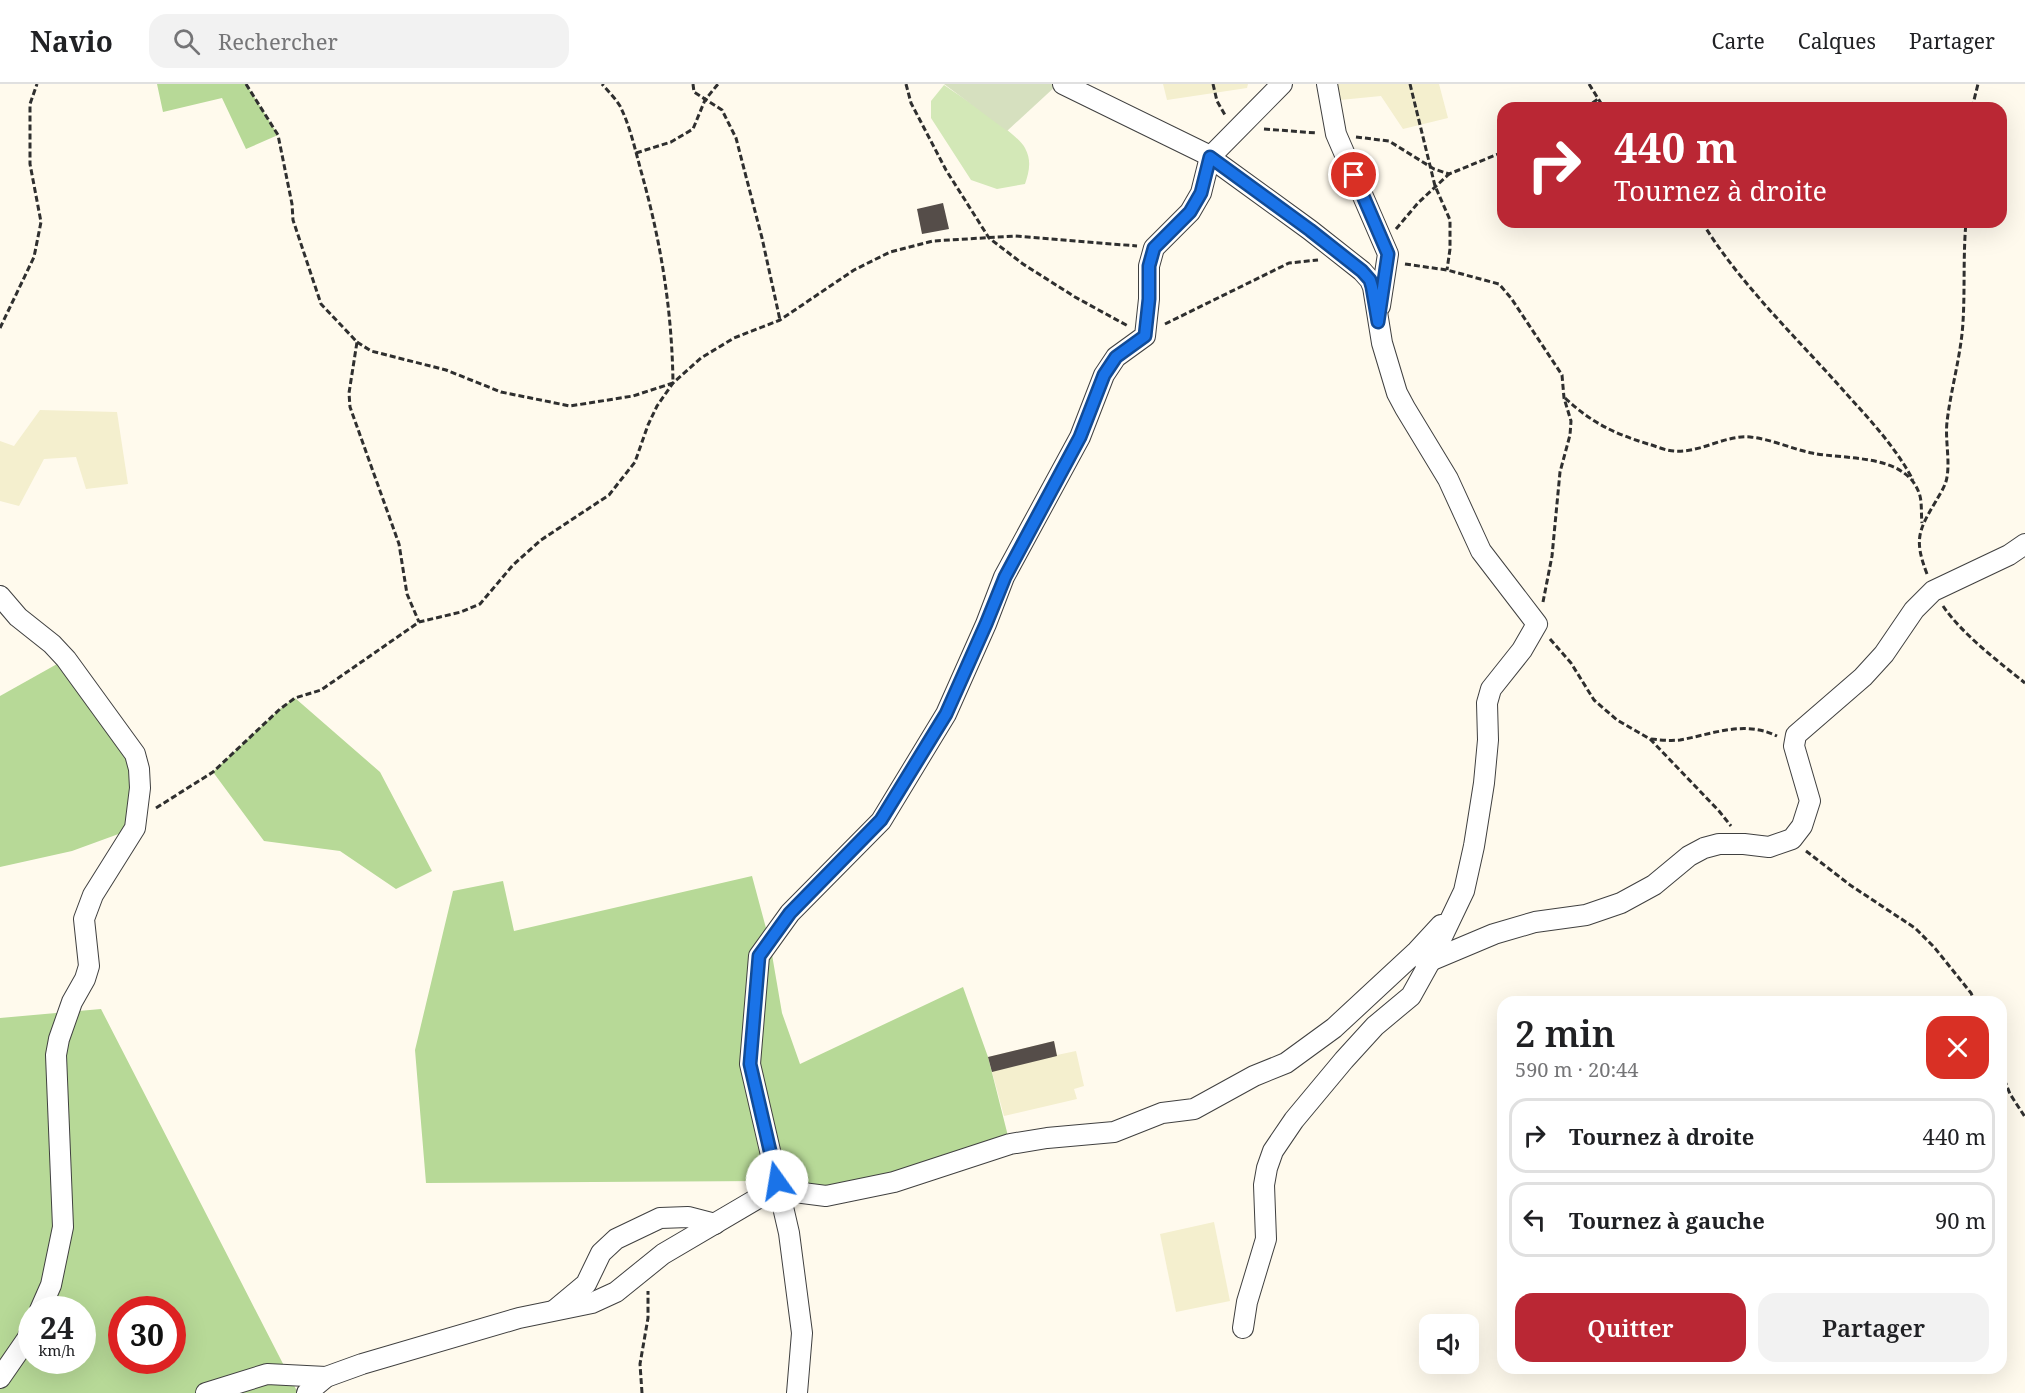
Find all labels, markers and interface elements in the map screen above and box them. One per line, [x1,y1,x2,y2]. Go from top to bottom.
search box [149,14,569,68]
text: Navio [30,22,113,60]
icon: search [170,25,203,58]
text: Rechercher [218,26,338,56]
text: Carte [1712,27,1765,55]
text: Calques [1798,27,1876,55]
text: Partager [1909,27,1995,55]
text: 440 m [1614,118,1738,175]
icon: right [1515,126,1593,204]
pin [1328,149,1379,200]
icon: arrive [1337,158,1370,191]
text: Tournez à droite [1614,172,1827,209]
text: 2 min [1515,1009,1616,1058]
button: close [1926,1016,1989,1079]
text: 590 m · 20:44 [1515,1056,1638,1083]
icon: right [1518,1119,1551,1152]
text: Tournez à droite [1569,1121,1754,1151]
text: 440 m [1923,1121,1986,1151]
position arrow [745,1149,809,1213]
icon: left [1518,1203,1551,1236]
text: Tournez à gauche [1569,1205,1765,1235]
text: 90 m [1935,1205,1986,1235]
button: Quitter [1515,1293,1746,1362]
button: Partager [1758,1293,1989,1362]
speed limit sign: 30 [108,1296,186,1374]
text: 24 [40,1307,74,1348]
map controls [1419,1314,1479,1374]
button: sound [1419,1314,1479,1374]
text: km/h [39,1340,75,1360]

